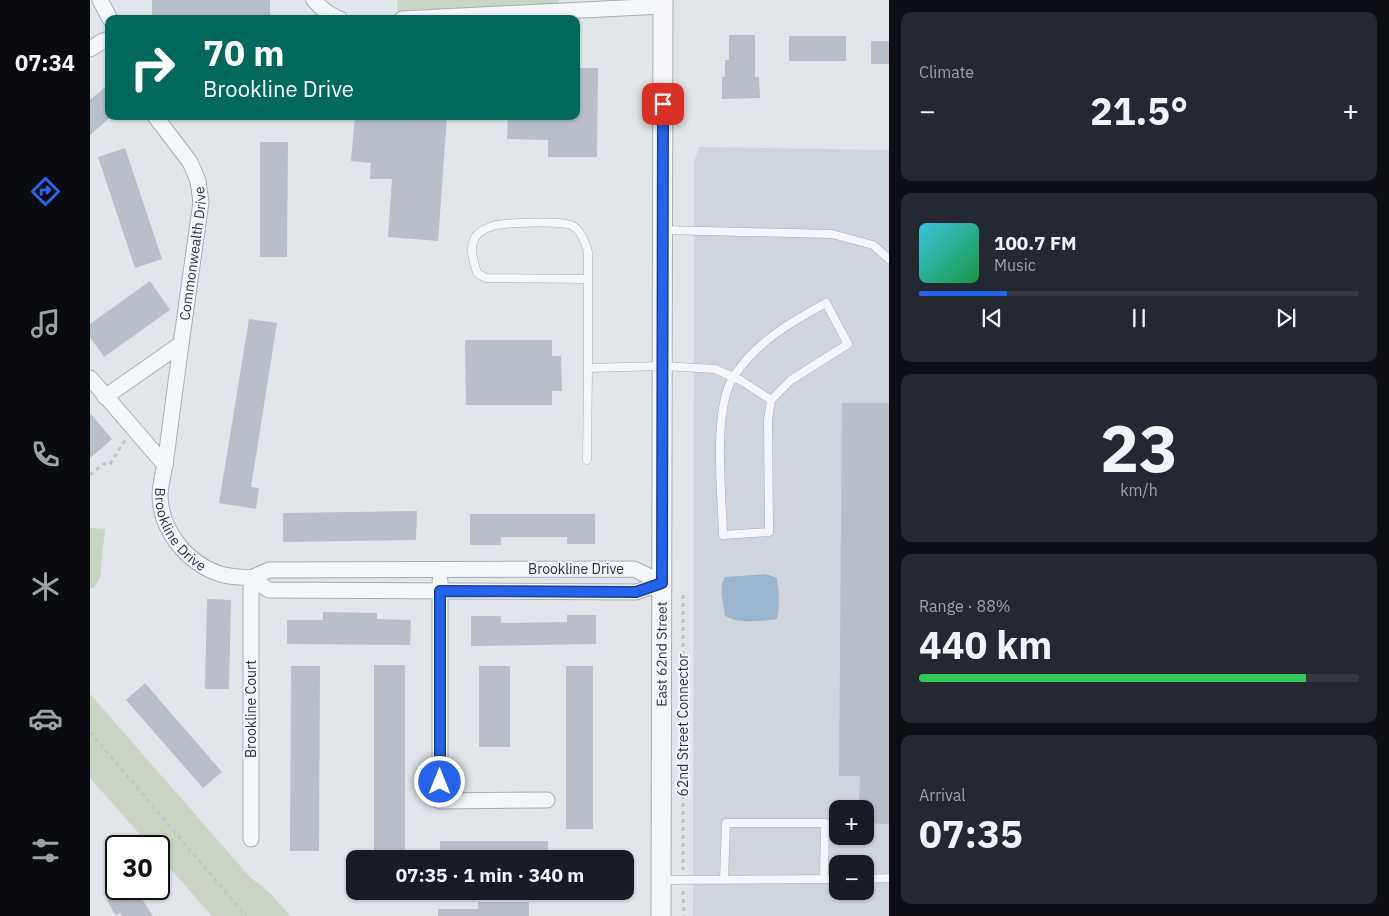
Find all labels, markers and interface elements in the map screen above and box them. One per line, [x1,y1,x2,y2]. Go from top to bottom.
text: 70 m [203,30,285,76]
icon: right [120,35,185,100]
text: 07:34 [15,48,75,77]
text: Climate [919,62,974,82]
text: Brookline Drive [203,74,354,103]
pin [642,83,684,125]
text: 21.5° [1090,86,1188,135]
icon: arrive [649,90,677,118]
text: − [919,92,936,129]
text: + [1342,92,1359,129]
icon: directions [28,174,63,209]
street label: Commonwealth Drive [175,185,210,322]
text: 100.7 FM [994,231,1077,255]
text: Music [994,255,1036,275]
icon: previous [978,304,1006,332]
icon: pause [1125,304,1153,332]
icon: next [1272,304,1300,332]
icon: music [28,306,63,341]
text: 23 [1100,405,1178,490]
icon: phone [28,437,63,472]
text: km/h [1120,480,1158,500]
street label: Brookline Drive [151,487,210,575]
street label: Brookline Drive [528,560,624,578]
icon: climate [28,569,63,604]
text: Range · 88% [919,596,1011,616]
street label: East 62nd Street [652,601,671,707]
text: 440 km [919,620,1052,669]
street label: 62nd Street Connector [674,654,692,796]
street label: Brookline Court [242,660,260,758]
icon: car [28,701,63,736]
position arrow [413,755,465,807]
text: Arrival [919,785,966,805]
map controls [829,800,874,900]
button: + [829,800,874,845]
text: 07:35 [919,809,1023,858]
icon: filters [28,833,63,868]
speed limit sign: 30 [105,835,170,900]
button: − [829,855,874,900]
text: 07:35 · 1 min · 340 m [396,863,584,887]

